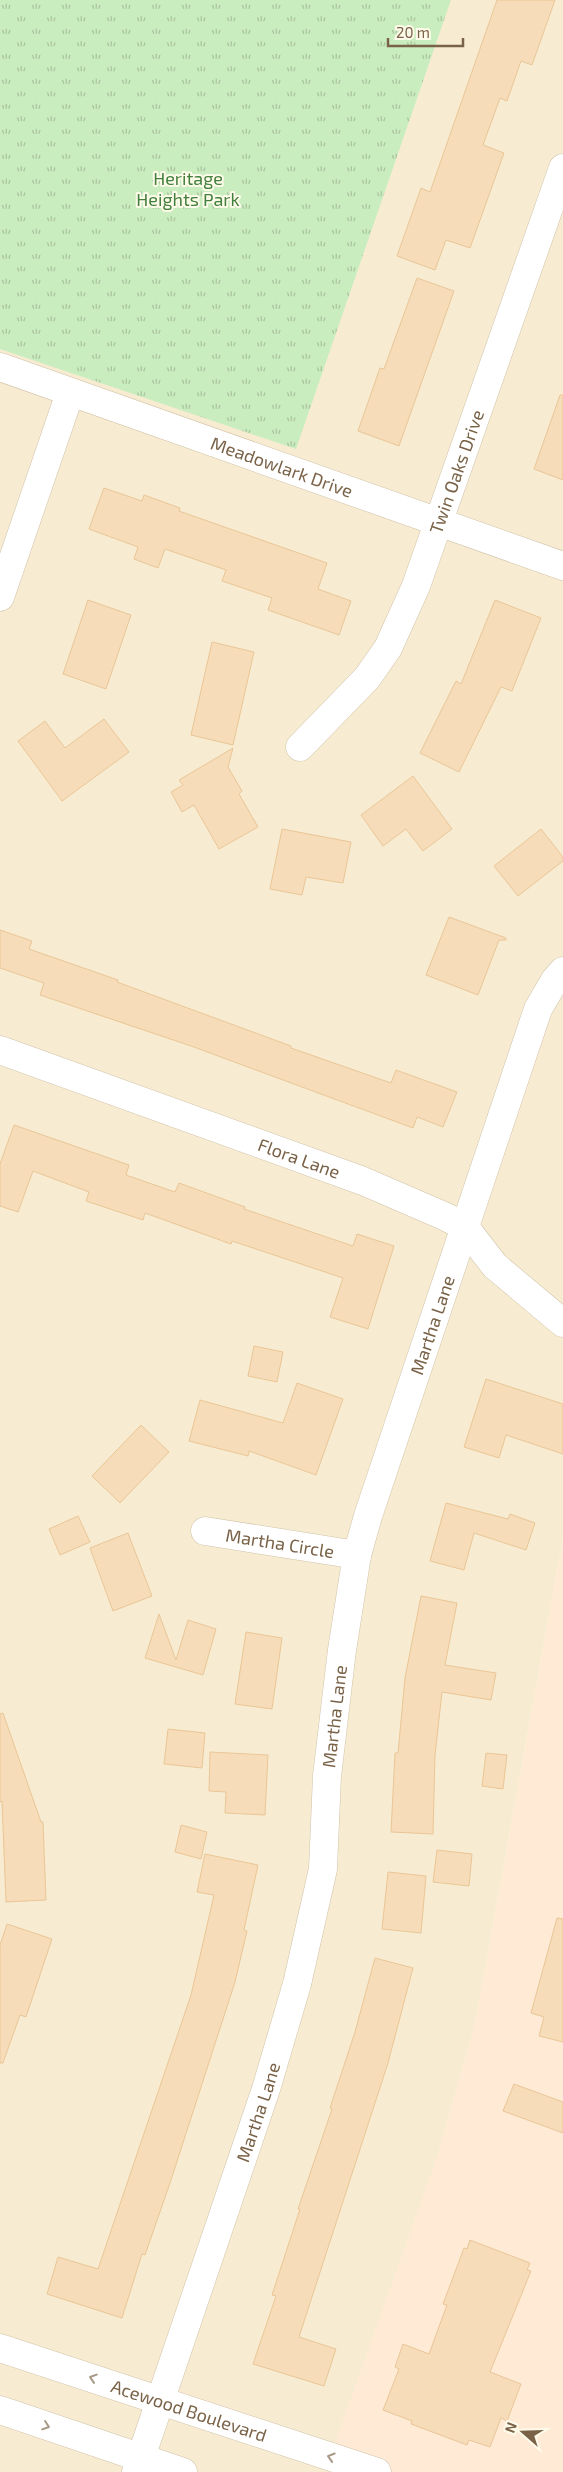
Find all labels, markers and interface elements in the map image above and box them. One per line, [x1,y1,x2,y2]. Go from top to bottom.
scale bar [388,15,463,47]
text: 20 m [396,23,430,41]
park label: Heritage Heights Park [136,167,240,210]
street label: Twin Oaks Drive [424,407,488,537]
street label: Meadowlark Drive [208,431,356,502]
street label: Flora Lane [255,1133,343,1183]
street label: Martha Lane [405,1272,459,1378]
street label: Martha Circle [224,1523,336,1562]
street label: Martha Lane [317,1664,351,1769]
street label: Martha Lane [231,2060,284,2165]
one-way arrow [90,2373,98,2383]
street label: Acewood Boulevard [108,2374,270,2446]
north arrow [498,2407,548,2457]
one-way arrow [41,2420,50,2430]
text: N [501,2420,520,2435]
one-way arrow [327,2452,335,2462]

